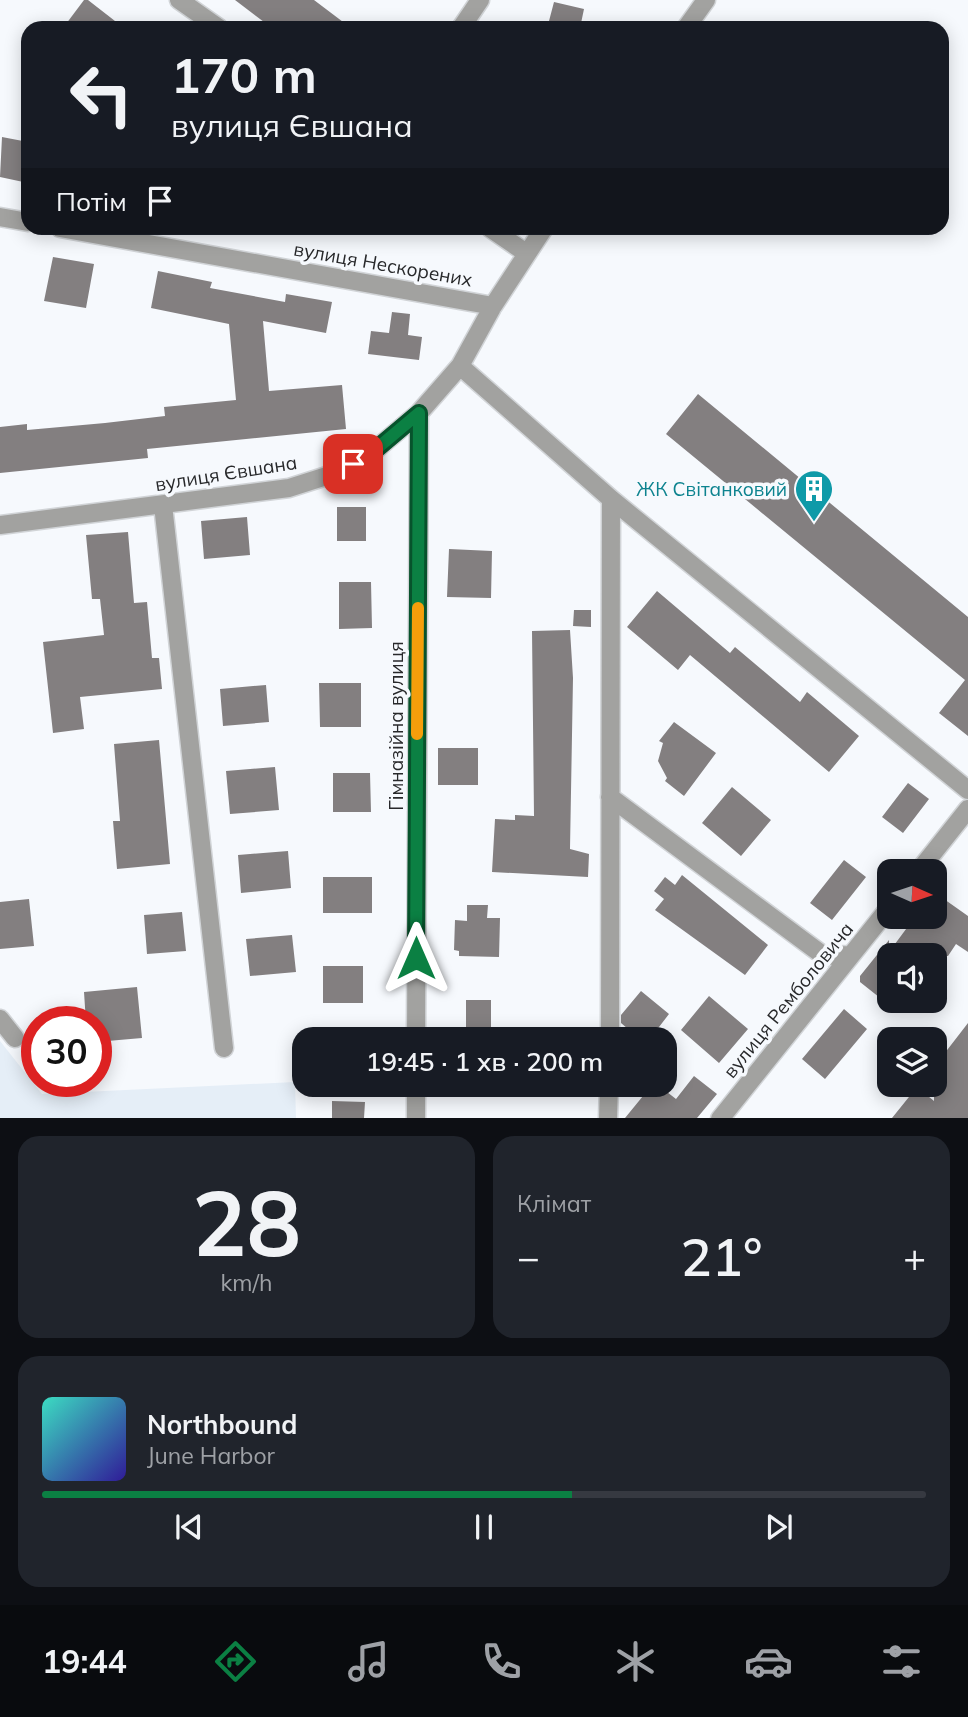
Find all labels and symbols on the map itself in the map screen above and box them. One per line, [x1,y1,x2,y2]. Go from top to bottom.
street label: вулиця Нескорених [292,236,475,292]
pin [323,434,383,494]
street label: вулиця Євшана [153,450,299,496]
building icon: ЖК Світанковий [793,468,835,523]
place label: ЖК Світанковий [636,477,787,501]
street label: Гімназійна вулиця [384,641,408,811]
north arrow [877,859,947,929]
street label: вулиця Ремболовича [718,917,858,1083]
position arrow [379,921,453,995]
speed limit sign: 30 [21,1006,112,1097]

